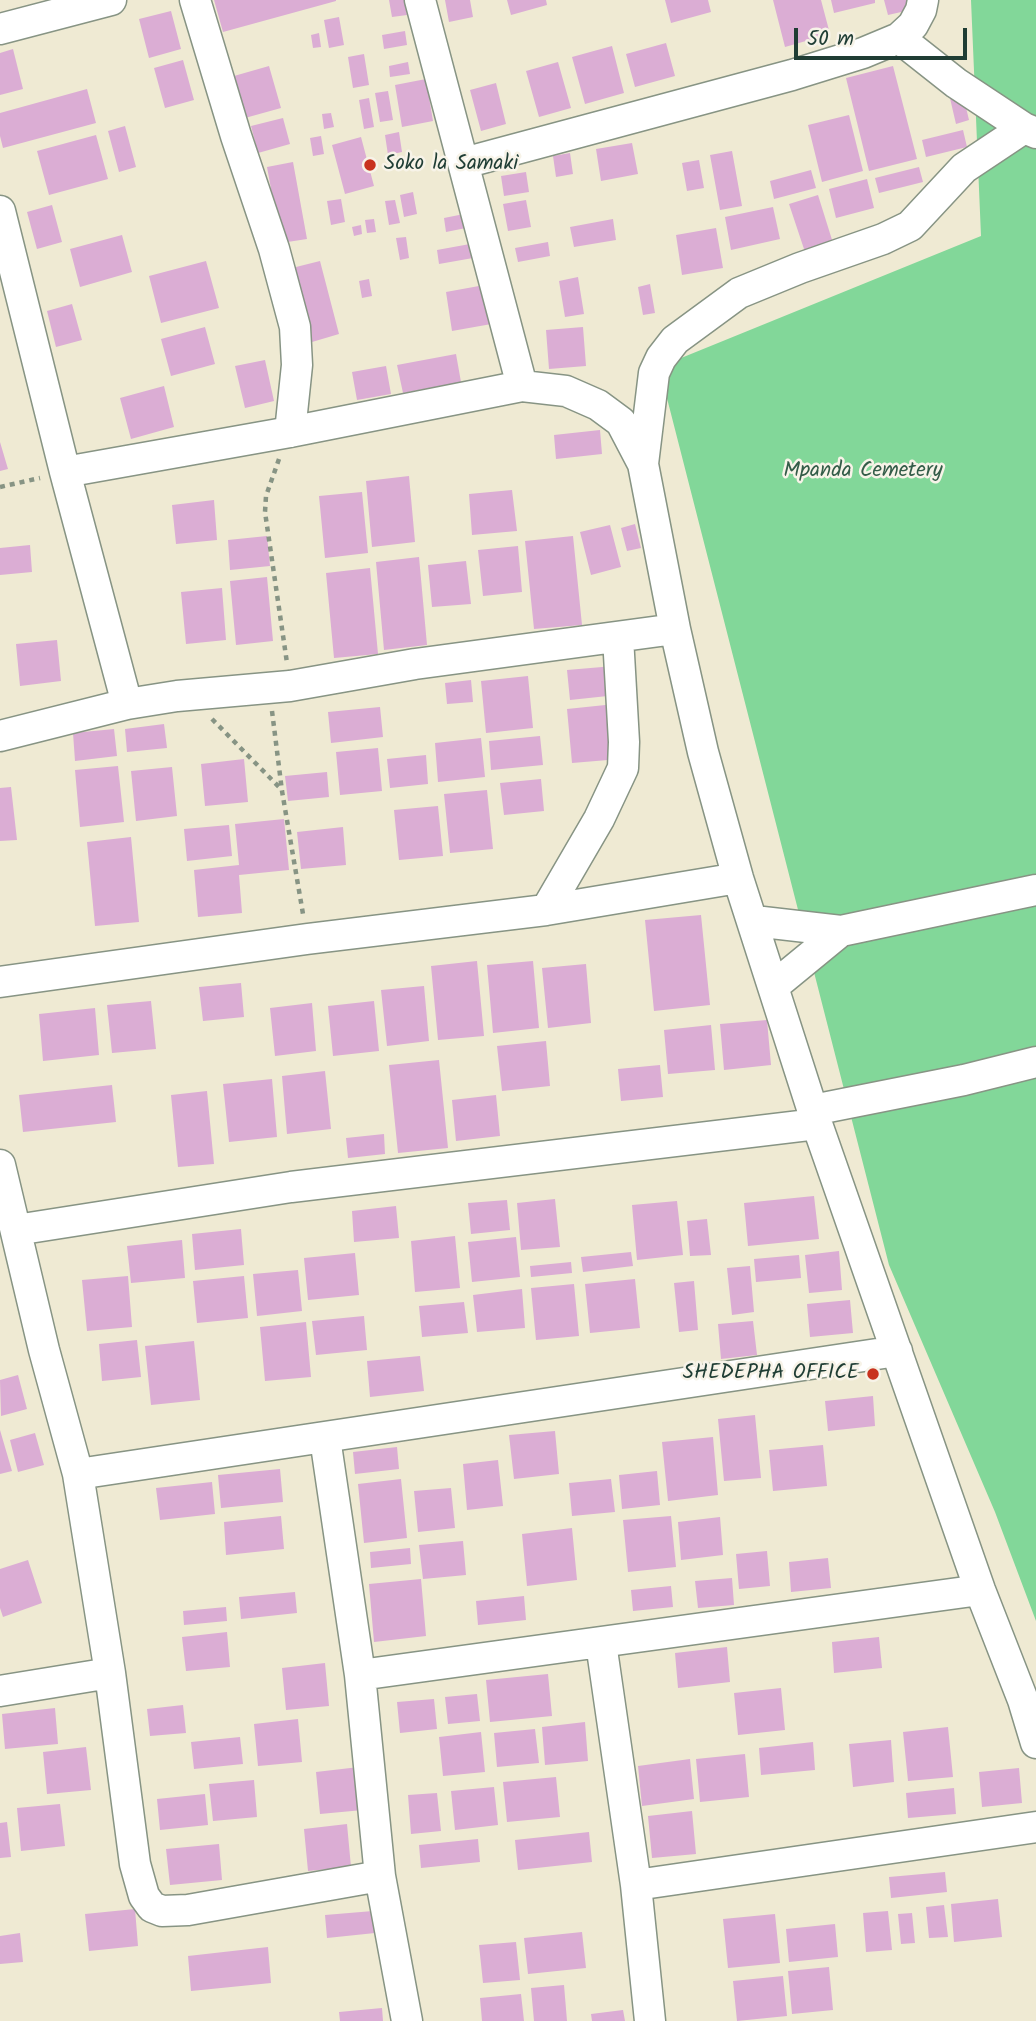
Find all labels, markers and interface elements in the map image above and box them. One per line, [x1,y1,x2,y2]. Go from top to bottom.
scale bar [798,14,971,58]
text: 50 m [807,23,854,56]
place label: Soko la Samaki [384,152,518,178]
marker: Soko la Samaki [362,157,378,173]
park label: Mpanda Cemetery [784,459,942,485]
place label: SHEDEPHA OFFICE [683,1361,859,1387]
marker: SHEDEPHA OFFICE [865,1366,881,1382]

